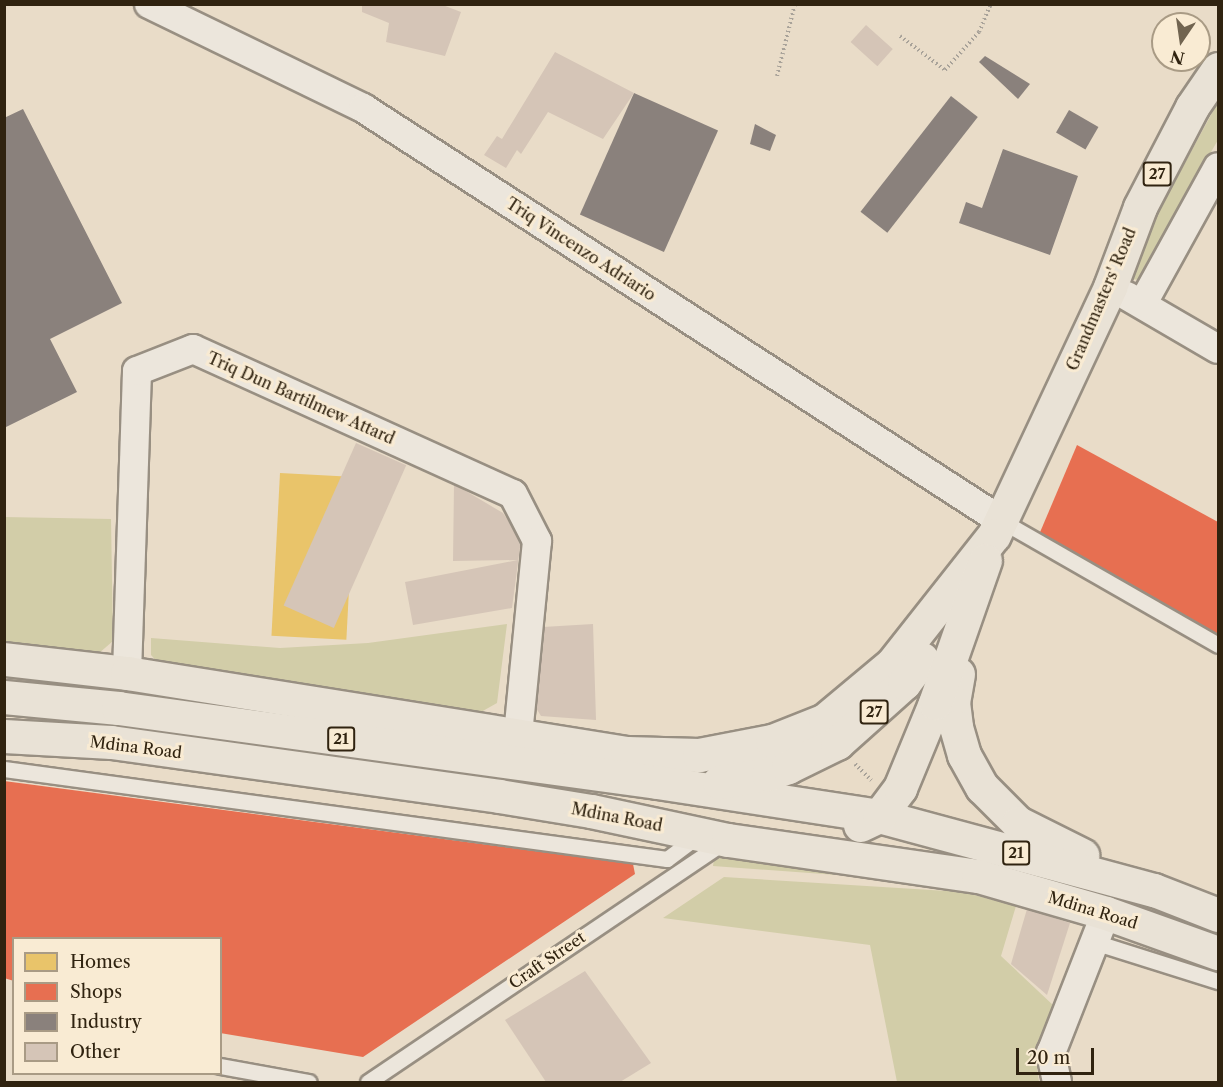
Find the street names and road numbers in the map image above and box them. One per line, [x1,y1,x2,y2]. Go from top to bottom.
road number: 27 [1142,162,1172,186]
street label: Triq Vincenzo Adriario [502,193,660,305]
street label: Grandmasters' Road [1062,225,1140,373]
street label: Triq Dun Bartilmew Attard [204,348,398,448]
road number: 27 [859,700,889,724]
road number: 21 [326,727,356,751]
street label: Mdina Road [89,732,183,762]
street label: Mdina Road [570,799,664,835]
road number: 21 [1001,841,1031,865]
street label: Mdina Road [1046,887,1140,933]
street label: Craft Street [505,927,589,993]

